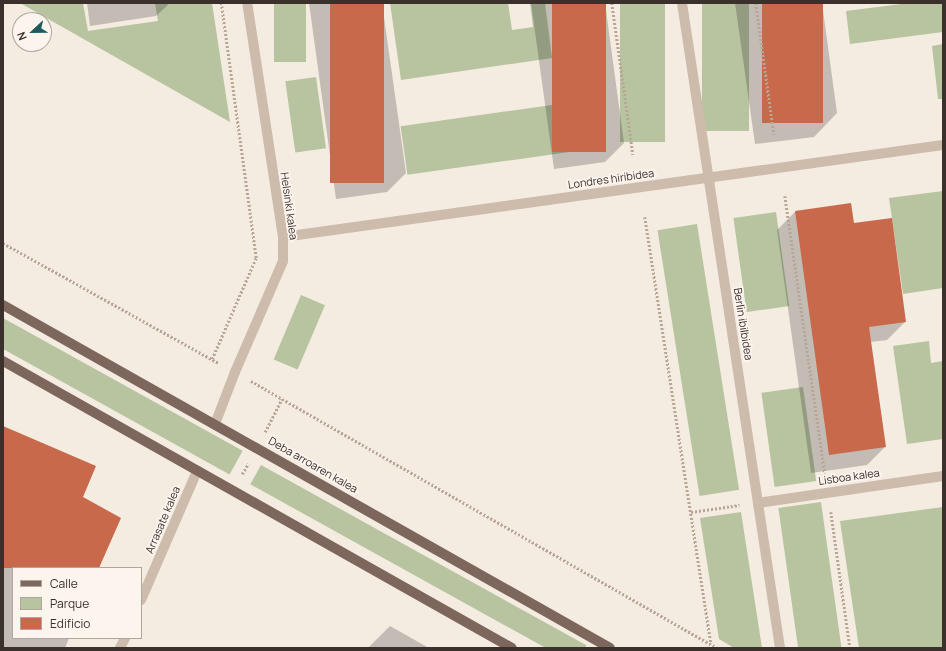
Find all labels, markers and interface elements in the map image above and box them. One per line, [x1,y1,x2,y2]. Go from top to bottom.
north arrow [12,12,52,52]
text: N [13,30,30,43]
street label: Londres hiribidea [567,166,655,192]
street label: Helsinki kalea [278,171,300,241]
street label: Berlin ibilbidea [731,287,755,361]
street label: Deba arroaren kalea [266,434,360,496]
street label: Lisboa kalea [817,466,881,488]
street label: Arrasate kalea [143,484,183,556]
legend [12,567,142,639]
text: Calle [50,575,78,592]
text: Parque [50,595,89,612]
text: Edificio [50,615,90,632]

